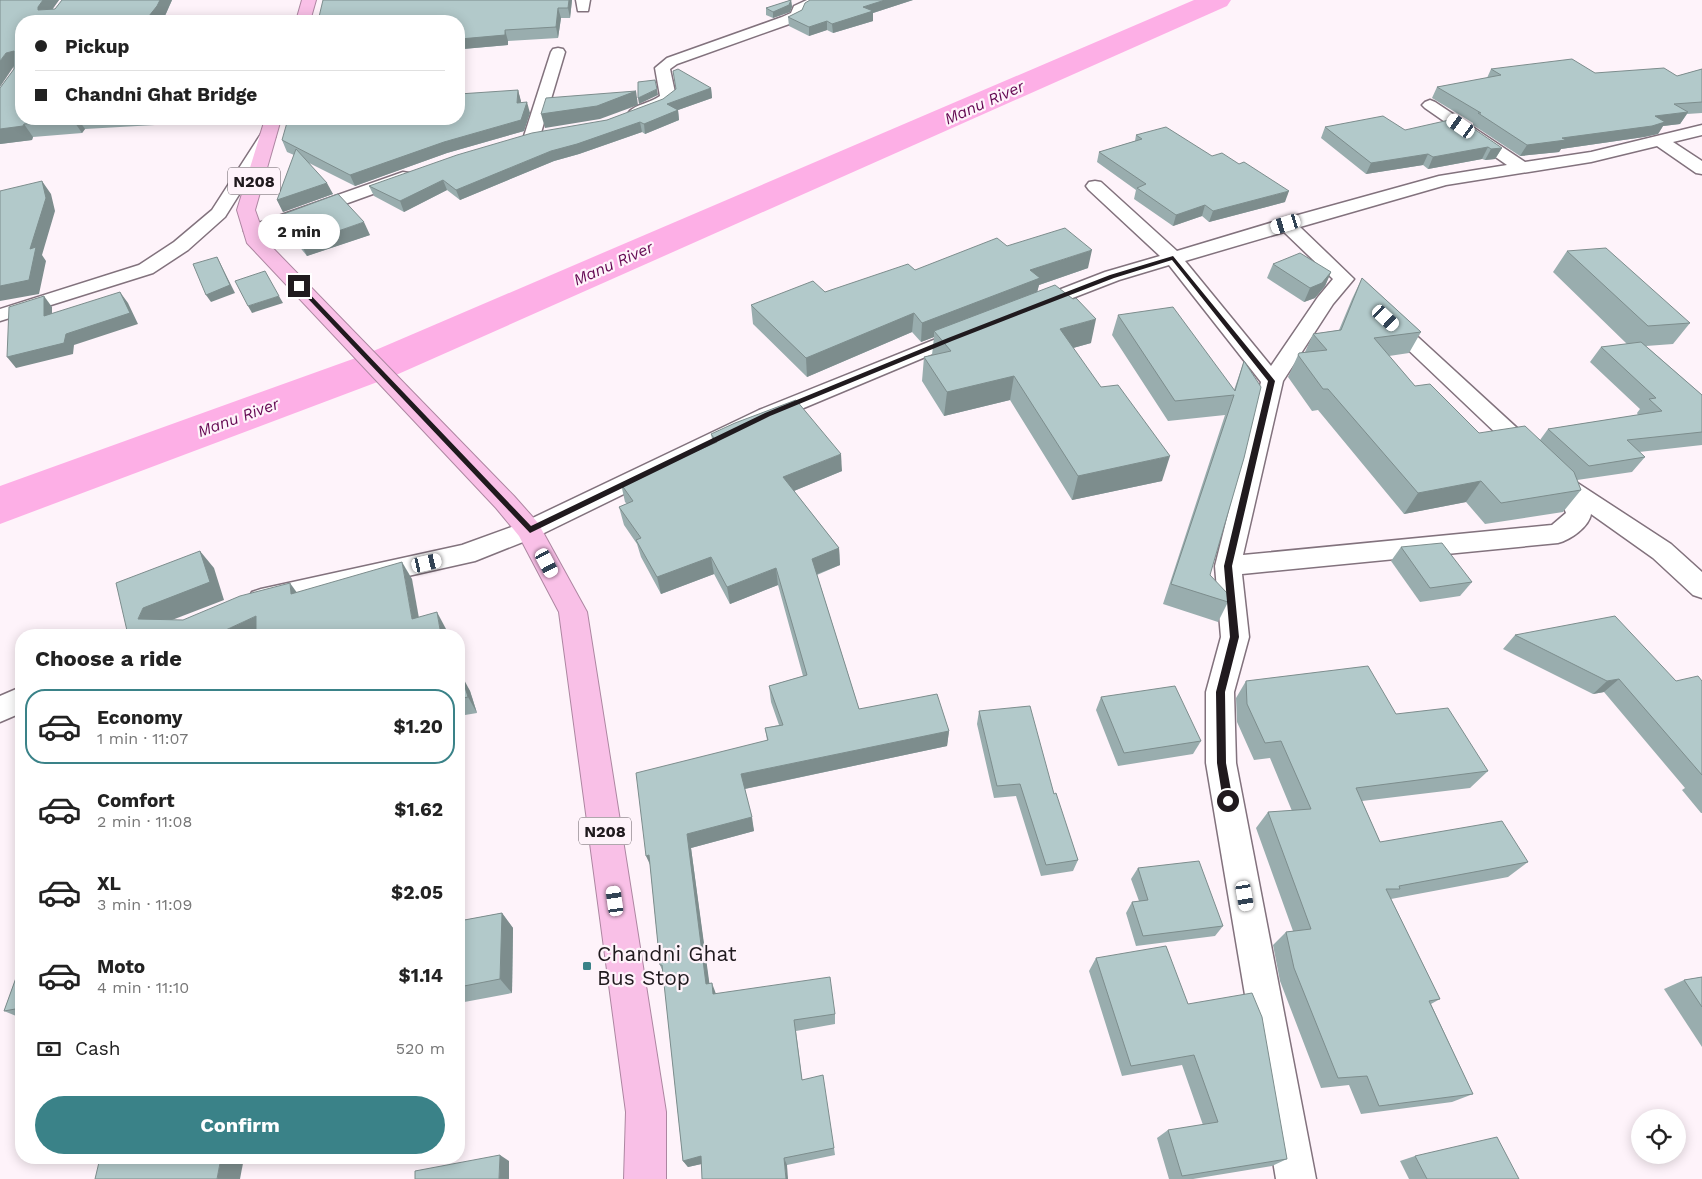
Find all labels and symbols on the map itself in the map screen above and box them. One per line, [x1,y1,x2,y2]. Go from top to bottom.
water label: Manu River [941,76,1028,129]
car [1444,111,1477,141]
road number: N208 [228,168,280,195]
car [1269,212,1302,236]
callout: 2 min [258,214,340,248]
water label: Manu River [570,237,657,290]
route end [288,275,310,297]
car [1369,302,1402,334]
water label: Manu River [195,394,282,441]
car [533,546,560,580]
car [410,552,443,574]
route start [1217,790,1239,812]
road number: N208 [579,818,631,844]
car [1235,880,1254,912]
car [605,885,624,917]
place label: Chandni Ghat Bus Stop [597,941,737,990]
marker: Chandni Ghat Bus Stop [581,960,593,972]

